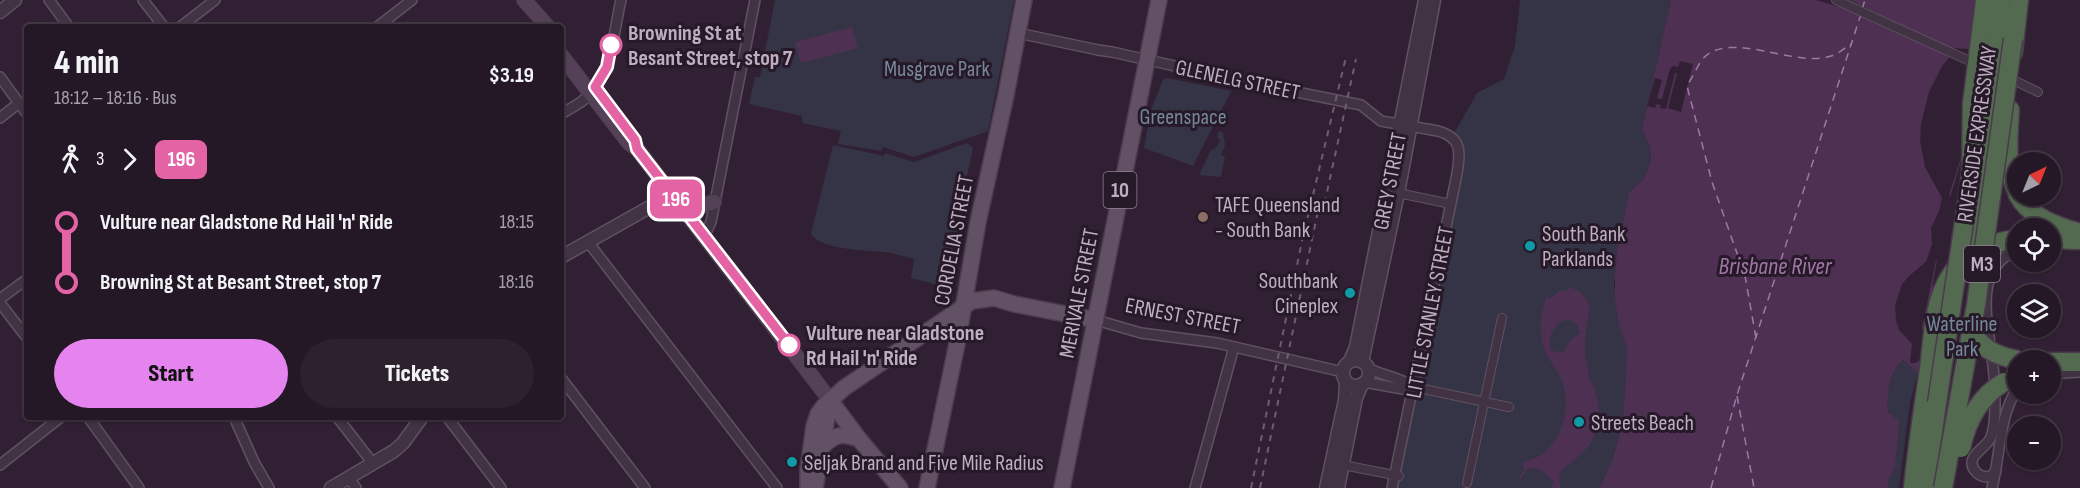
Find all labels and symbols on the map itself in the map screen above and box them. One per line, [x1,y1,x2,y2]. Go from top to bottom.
place label: Browning St at Besant Street, stop 7 [628,20,793,72]
marker: Browning St at Besant Street, stop 7 [600,34,622,56]
street label: RIVERSIDE EXPRESSWAY [1952,44,2003,224]
street label: GLENELG STREET [1173,54,1302,107]
park label: Musgrave Park [884,56,991,83]
park label: Greenspace [1139,104,1227,131]
street label: GREY STREET [1368,130,1413,232]
north arrow [2007,152,2061,206]
road number: 10 [1104,172,1136,208]
street label: CORDELIA STREET [929,173,980,308]
line badge: 196 [642,180,710,218]
place label: TAFE Queensland - South Bank [1215,192,1340,244]
marker: TAFE Queensland - South Bank [1196,210,1210,224]
place label: South Bank Parklands [1542,221,1626,273]
street label: LITTLE STANLEY STREET [1401,224,1460,400]
street label: MERIVALE STREET [1054,226,1105,360]
marker: South Bank Parklands [1523,239,1537,253]
road number: M3 [1964,246,2000,282]
water label: Brisbane River [1719,252,1833,281]
place label: Southbank Cineplex [1259,268,1339,320]
marker: Southbank Cineplex [1343,286,1357,300]
street label: ERNEST STREET [1123,292,1243,341]
park label: Waterline Park [1927,311,1997,363]
place label: Vulture near Gladstone Rd Hail 'n' Ride [806,320,984,372]
marker: Vulture near Gladstone Rd Hail 'n' Ride [778,334,800,356]
place label: Streets Beach [1591,410,1694,437]
marker: Streets Beach [1572,415,1586,429]
place label: Seljak Brand and Five Mile Radius [804,450,1044,477]
marker: Seljak Brand and Five Mile Radius [785,455,799,469]

